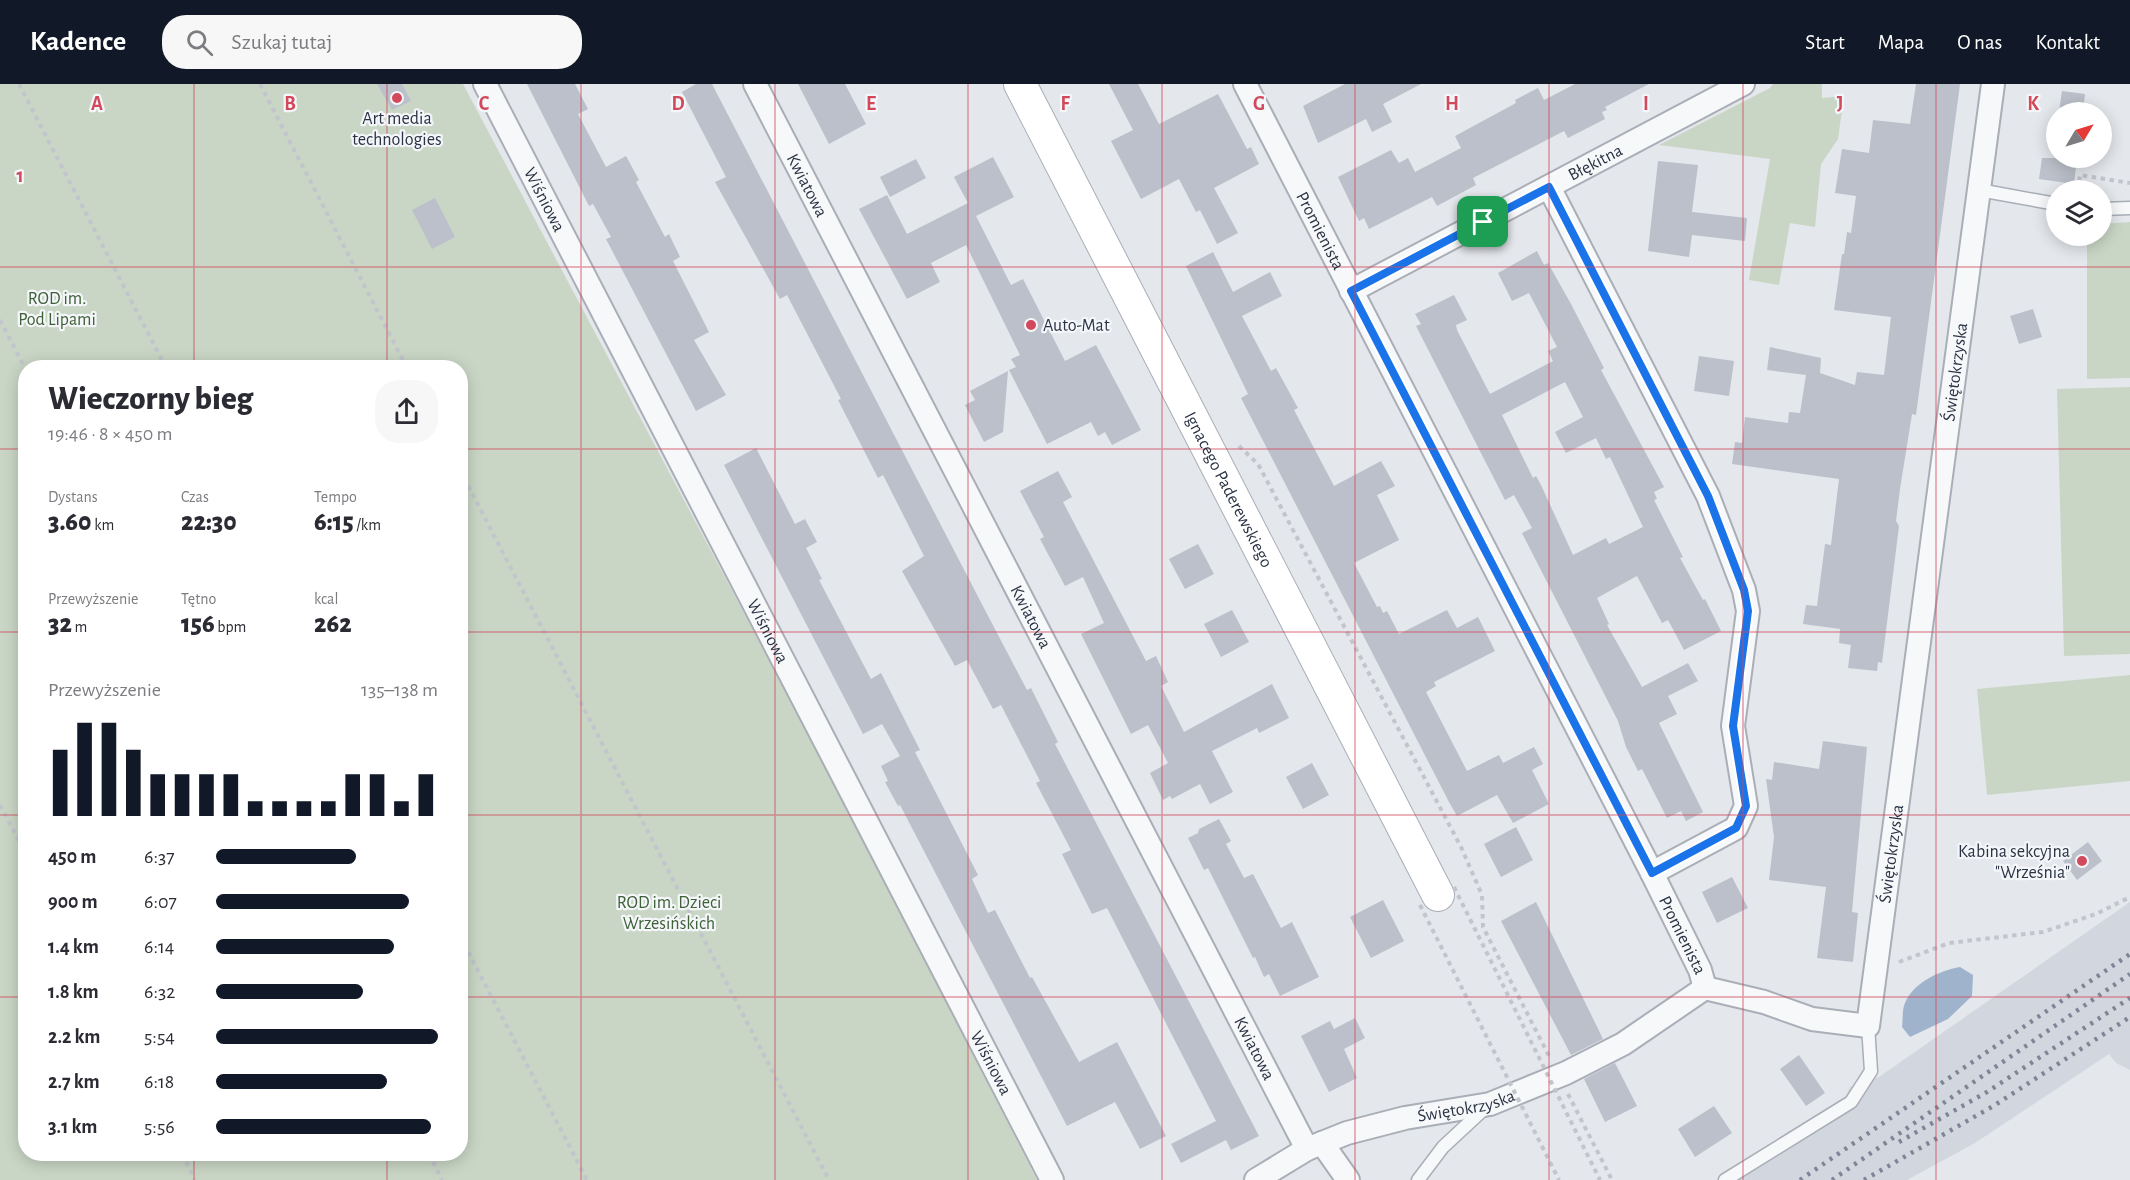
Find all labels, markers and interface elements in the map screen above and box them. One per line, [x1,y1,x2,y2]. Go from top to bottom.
search box [162,15,582,69]
icon: search [183,26,216,59]
text: Kadence [30,28,126,56]
text: Szukaj tutaj [231,31,332,53]
text: Start [1805,32,1845,53]
text: Mapa [1878,32,1924,53]
text: O nas [1957,32,2002,53]
text: Kontakt [2035,32,2100,53]
marker: Art media technologies [390,91,404,105]
text: A [91,94,103,114]
text: B [284,94,296,114]
text: C [479,94,490,114]
text: D [671,94,685,114]
text: E [866,94,876,114]
text: F [1060,94,1070,114]
text: G [1253,94,1265,114]
text: H [1445,94,1459,114]
text: I [1643,94,1649,114]
text: J [1837,94,1843,114]
text: K [2027,94,2039,114]
north arrow [2046,102,2112,168]
map controls [2046,102,2112,246]
place label: Art media technologies [352,110,442,149]
street label: Błękitna [1565,141,1626,185]
street label: Kwiatowa [783,151,830,220]
street label: Wiśniowa [520,165,568,235]
text: 1 [16,166,24,186]
button: layers [2046,180,2112,246]
street label: Promienista [1292,189,1347,273]
pin [1457,196,1508,247]
icon: arrive [1466,205,1499,238]
park label: ROD im. Pod Lipami [18,290,96,329]
place label: Auto-Mat [1043,317,1110,335]
marker: Auto-Mat [1024,318,1038,332]
street label: Świętokrzyska [1937,322,1971,422]
button: share [375,380,438,443]
text: Wieczorny bieg [48,383,253,416]
street label: Ignacego Paderewskiego [1180,409,1276,571]
text: 19:46 · 8 × 450 m [48,424,173,444]
text: Dystans [48,489,98,505]
text: Czas [181,489,209,505]
text: Tempo [314,489,357,505]
text: 3.60 [48,509,92,535]
text: 22:30 [181,509,237,535]
text: 6:15 [314,509,354,535]
text: km [92,517,114,533]
text: /km [354,517,381,533]
street label: Kwiatowa [1006,583,1054,652]
text: Przewyższenie [48,591,138,607]
text: Tętno [181,591,216,607]
text: kcal [314,591,338,607]
street label: Wiśniowa [743,597,791,667]
text: 32 [48,611,72,637]
text: 156 [181,611,215,637]
text: 262 [314,611,352,637]
text: m [72,619,87,635]
text: bpm [215,619,246,635]
text: Przewyższenie [48,680,161,700]
text: 135–138 m [361,680,438,700]
street label: Świętokrzyska [1873,803,1907,904]
place label: Kabina sekcyjna "Września" [1958,843,2070,882]
text: 450 m [48,847,96,867]
text: 6:37 [144,847,175,867]
marker: Kabina sekcyjna "Września" [2075,854,2089,868]
text: 900 m [48,892,98,912]
text: 6:07 [144,892,177,912]
street label: Promienista [1655,893,1709,978]
park label: ROD im. Dzieci Wrzesińskich [617,894,721,933]
text: 1.4 km [48,937,99,957]
text: 6:14 [144,937,174,957]
text: 1.8 km [48,982,99,1002]
text: 6:32 [144,982,175,1002]
street label: Kwiatowa [1230,1014,1278,1083]
text: 2.2 km [48,1027,100,1047]
text: 5:54 [144,1027,175,1047]
street label: Wiśniowa [966,1028,1014,1098]
text: 2.7 km [48,1072,100,1092]
text: 6:18 [144,1072,174,1092]
street label: Świętokrzyska [1416,1087,1518,1126]
text: 3.1 km [48,1117,97,1137]
text: 5:56 [144,1117,175,1137]

